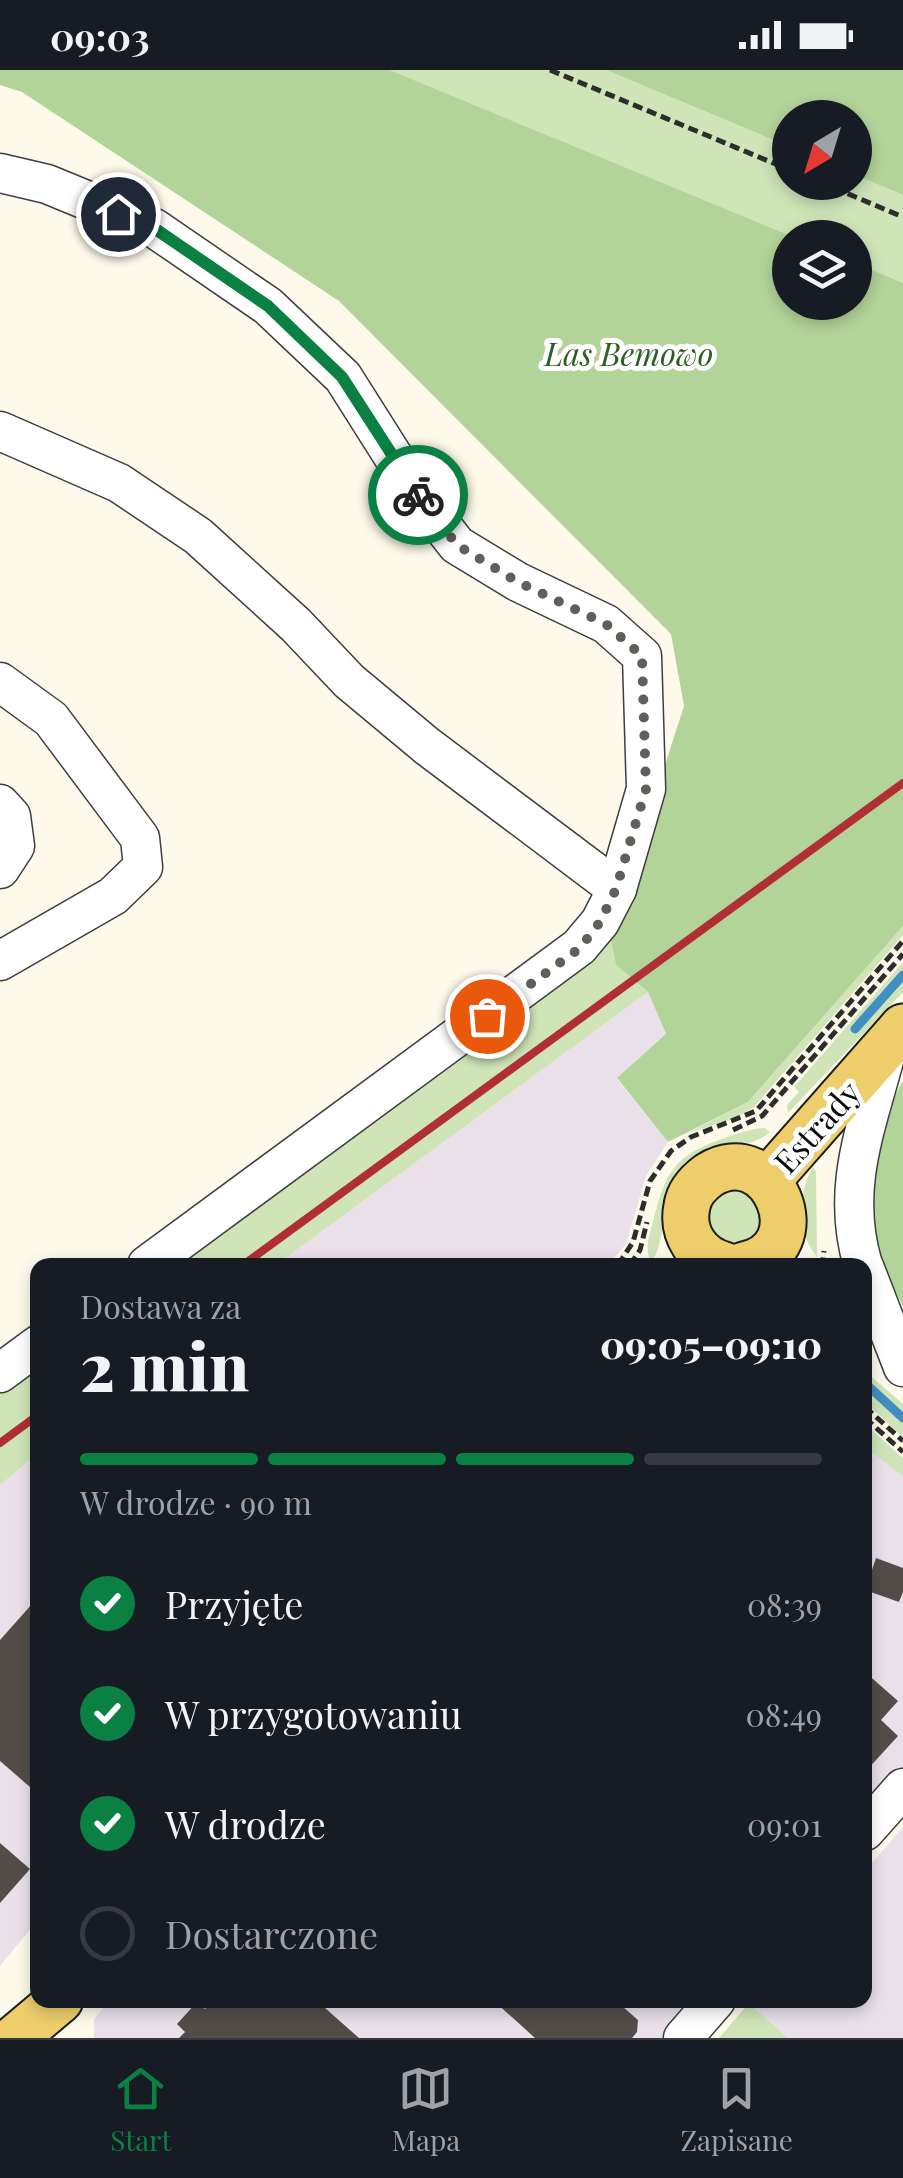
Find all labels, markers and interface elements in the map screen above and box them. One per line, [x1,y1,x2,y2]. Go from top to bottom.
text: 09:03 [50,10,150,61]
north arrow [772,100,872,200]
map controls [772,100,872,320]
pin [76,172,161,257]
icon: home [91,187,146,242]
button: layers [772,220,872,320]
park label: Las Bemowo [543,331,713,374]
courier [368,445,468,545]
icon: bike [391,468,446,523]
pin [445,974,530,1059]
icon: bag [460,989,515,1044]
street label: Estrady [763,1071,869,1181]
text: Dostawa za [80,1284,241,1327]
text: 09:05–09:10 [600,1318,822,1369]
text: 2 min [80,1321,249,1407]
text: W drodze · 90 m [80,1480,312,1523]
icon: check [80,1576,135,1631]
text: Przyjęte [165,1578,303,1629]
text: 08:39 [747,1582,822,1625]
icon: check [80,1686,135,1741]
text: W przygotowaniu [165,1688,462,1739]
text: 08:49 [746,1692,822,1735]
icon: check [80,1796,135,1851]
text: W drodze [165,1798,326,1849]
text: 09:01 [747,1802,822,1845]
text: Dostarczone [165,1908,378,1959]
tab: Start [110,2061,171,2158]
tab: Mapa [392,2061,460,2158]
tab: Zapisane [680,2061,793,2158]

